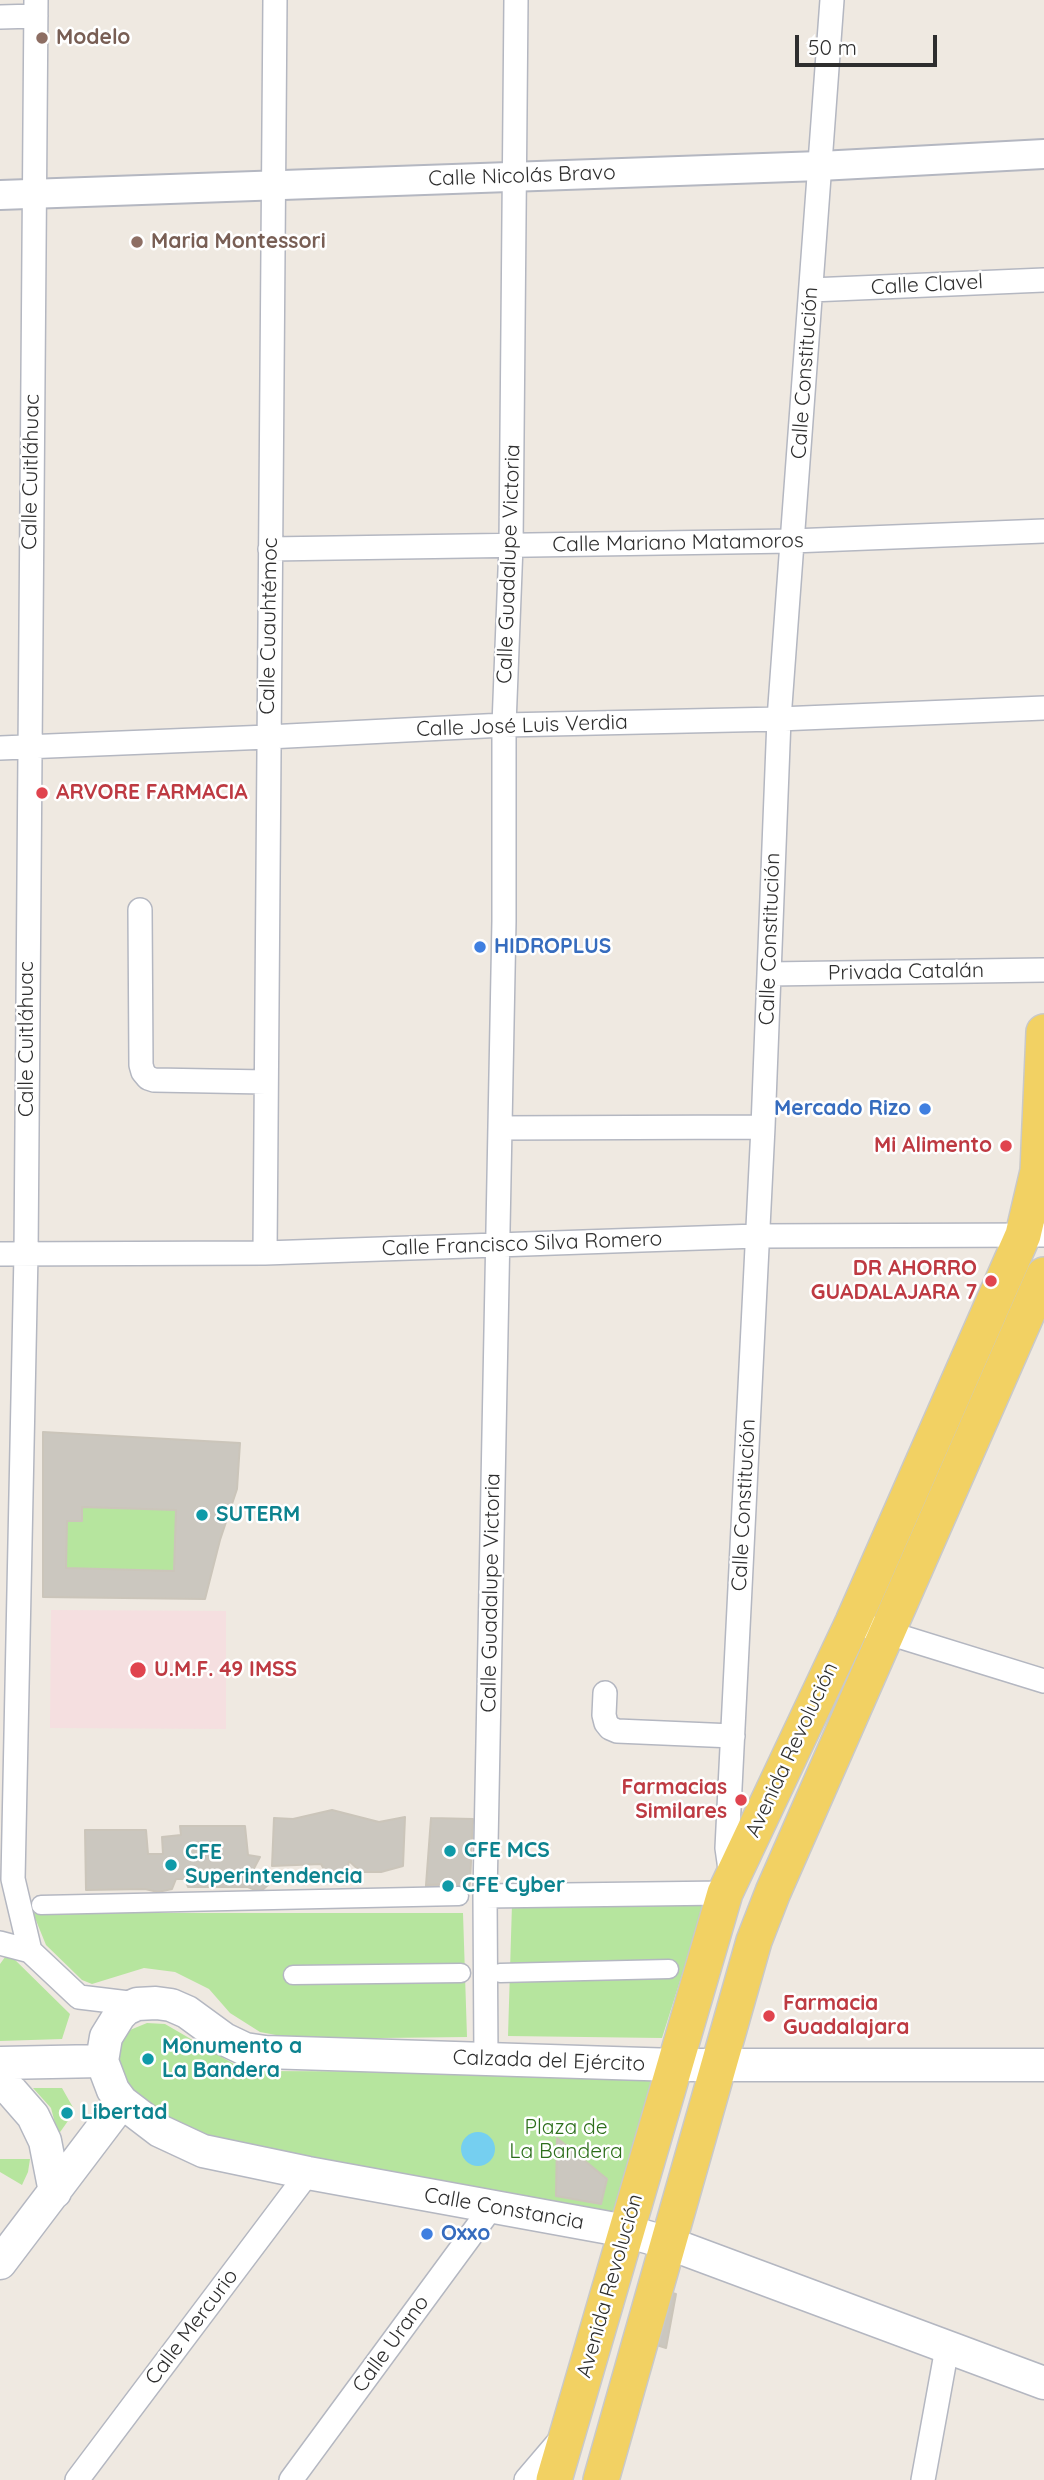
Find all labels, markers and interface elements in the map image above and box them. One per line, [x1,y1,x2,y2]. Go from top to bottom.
scale bar [799,21,941,65]
place label: Modelo [56,25,130,51]
marker: Modelo [34,30,50,46]
text: 50 m [808,34,857,60]
street label: Calle Nicolás Bravo [428,160,616,192]
place label: Maria Montessori [151,229,326,255]
marker: Maria Montessori [129,234,145,250]
street label: Calle Clavel [870,269,984,301]
street label: Calle Constitución [786,286,824,460]
street label: Calle Cuitláhuac [17,394,45,550]
street label: Calle Guadalupe Victoria [492,444,526,684]
street label: Calle Mariano Matamoros [552,528,804,558]
street label: Calle Cuauhtémoc [255,537,283,715]
street label: Calle José Luis Verdia [416,710,628,742]
place label: ARVORE FARMACIA [56,780,248,806]
marker: ARVORE FARMACIA [34,785,50,801]
street label: Calle Constitución [754,852,786,1026]
place label: HIDROPLUS [494,934,611,960]
marker: HIDROPLUS [472,939,488,955]
street label: Privada Catalán [828,958,984,986]
street label: Calle Cuitláhuac [14,961,40,1117]
place label: Mercado Rizo [774,1096,911,1122]
marker: Mercado Rizo [917,1101,933,1117]
place label: Mi Alimento [874,1133,992,1159]
marker: Mi Alimento [998,1138,1014,1154]
street label: Calle Francisco Silva Romero [381,1227,663,1261]
place label: DR AHORRO GUADALAJARA 7 [811,1256,977,1306]
marker: DR AHORRO GUADALAJARA 7 [983,1273,999,1289]
street label: Calle Constitución [727,1418,761,1592]
street label: Calle Guadalupe Victoria [476,1473,506,1713]
place label: SUTERM [216,1502,300,1528]
marker: SUTERM [194,1507,210,1523]
place label: U.M.F. 49 IMSS [154,1657,297,1683]
street label: Avenida Revolución [740,1659,844,1841]
marker: U.M.F. 49 IMSS [128,1660,148,1680]
place label: Farmacias Similares [622,1775,727,1825]
marker: Farmacias Similares [733,1792,749,1808]
place label: CFE MCS [464,1838,550,1864]
place label: CFE Superintendencia [185,1840,363,1890]
marker: CFE MCS [442,1843,458,1859]
marker: CFE Superintendencia [163,1857,179,1873]
place label: CFE Cyber [462,1873,565,1899]
marker: CFE Cyber [440,1878,456,1894]
place label: Farmacia Guadalajara [783,1991,909,2041]
marker: Farmacia Guadalajara [761,2008,777,2024]
place label: Monumento a La Bandera [162,2034,302,2084]
street label: Calzada del Ejército [452,2045,646,2077]
marker: Monumento a La Bandera [140,2051,156,2067]
place label: Libertad [81,2100,167,2126]
marker: Libertad [59,2105,75,2121]
park label: Plaza de La Bandera [509,2115,623,2165]
street label: Calle Constancia [422,2183,586,2235]
street label: Avenida Revolución [572,2191,648,2381]
place label: Oxxo [441,2221,490,2247]
marker: Oxxo [419,2226,435,2242]
street label: Calle Mercurio [140,2264,244,2390]
street label: Calle Urano [347,2291,435,2397]

